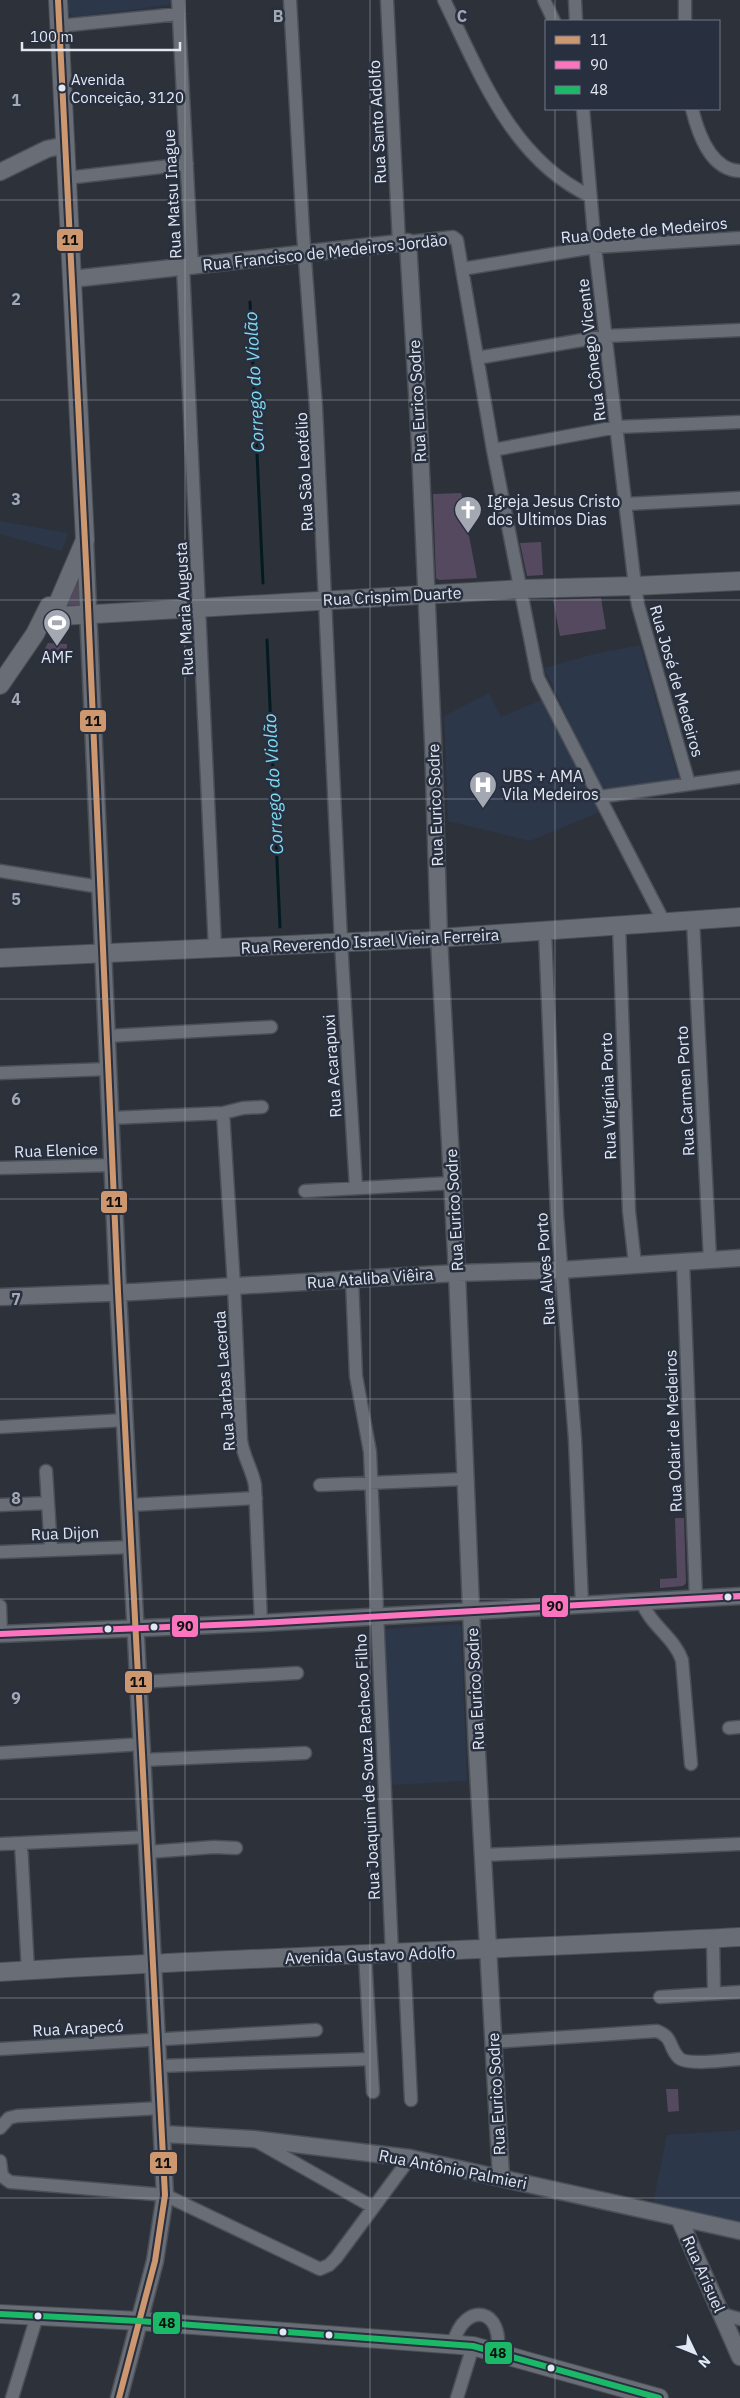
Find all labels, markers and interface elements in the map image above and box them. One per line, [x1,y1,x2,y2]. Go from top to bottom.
text: B [273,6,284,26]
text: C [457,6,467,26]
scale bar [22,20,180,52]
legend [545,20,720,110]
text: 100 m [30,27,74,46]
text: 11 [590,30,608,49]
text: 90 [590,55,608,74]
street label: Rua Santo Adolfo [364,60,390,184]
place label: Avenida Conceição, 3120 [71,70,184,107]
text: 48 [590,80,608,99]
marker: Avenida Conceição, 3120 [57,83,67,93]
text: 1 [11,90,21,110]
street label: Rua Matsu Inague [159,128,185,259]
street label: Rua Odete de Medeiros [560,213,728,247]
line badge: 11 [56,228,84,252]
street label: Rua Francisco de Medeiros Jordão [202,229,448,275]
text: 11 [62,231,79,249]
street label: Rua Cônego Vicente [572,277,610,422]
text: 2 [11,289,21,309]
water label: Corrego do Violão [239,311,269,453]
street label: Rua Eurico Sodre [404,339,430,463]
street label: Rua São Leotélio [291,412,317,532]
text: 3 [11,489,21,509]
place label: Igreja Jesus Cristo dos Ultimos Dias [487,491,620,529]
church icon: Igreja Jesus Cristo dos Ultimos Dias [453,495,483,534]
street label: Rua Maria Augusta [170,541,197,676]
street label: Rua Crispim Duarte [322,582,462,610]
street label: Rua José de Medeiros [646,603,708,759]
sports icon: AMF [42,608,72,647]
place label: AMF [41,647,73,667]
text: 4 [11,689,21,709]
line badge: 11 [79,709,107,733]
text: 11 [85,712,102,730]
water label: Corrego do Violão [258,713,288,855]
street label: Rua Eurico Sodre [423,743,447,867]
place label: UBS + AMA Vila Medeiros [502,766,599,804]
hospital icon: UBS + AMA Vila Medeiros [468,770,498,809]
text: 5 [11,889,21,909]
street label: Rua Reverendo Israel Vieira Ferreira [240,924,500,958]
street label: Rua Acarapuxi [318,1014,346,1118]
street label: Rua Carmen Porto [672,1025,698,1157]
street label: Rua Virgínia Porto [596,1032,620,1160]
text: 6 [11,1089,21,1109]
street label: Rua Elenice [14,1139,99,1161]
street label: Rua Eurico Sodre [441,1148,467,1272]
line badge: 11 [100,1190,128,1214]
text: 11 [106,1193,123,1211]
street label: Rua Alves Porto [531,1212,559,1326]
street label: Rua Ataliba Viêira [306,1264,434,1292]
text: 7 [11,1289,21,1309]
street label: Rua Jarbas Lacerda [209,1310,239,1452]
street label: Rua Odair de Medeiros [660,1349,686,1513]
text: 8 [11,1488,21,1508]
street label: Rua Dijon [30,1522,100,1544]
unlabelled marker [723,1592,733,1602]
line badge: 90 [541,1594,569,1618]
text: 90 [547,1597,563,1615]
line badge: 90 [171,1614,199,1638]
text: 90 [177,1617,193,1635]
unlabelled marker [149,1622,159,1632]
unlabelled marker [103,1624,113,1634]
street label: Rua Eurico Sodre [462,1627,488,1751]
street label: Rua Joaquim de Souza Pacheco Filho [350,1633,384,1901]
line badge: 11 [124,1670,153,1694]
text: 11 [130,1673,147,1691]
text: 9 [11,1688,21,1708]
street label: Avenida Gustavo Adolfo [284,1942,456,1968]
street label: Rua Arapecó [32,2016,124,2040]
street label: Rua Eurico Sodre [483,2032,509,2156]
street label: Rua Antônio Palmieri [377,2145,529,2193]
line badge: 11 [149,2151,178,2175]
text: 11 [155,2154,172,2172]
street label: Rua Arisuel [678,2233,730,2315]
unlabelled marker [33,2311,43,2321]
line badge: 48 [152,2311,181,2335]
text: 48 [159,2314,175,2332]
unlabelled marker [278,2327,288,2337]
north arrow [670,2328,720,2378]
unlabelled marker [324,2330,334,2340]
line badge: 48 [484,2341,513,2365]
text: 48 [490,2344,506,2362]
text: N [694,2352,715,2372]
unlabelled marker [546,2363,556,2373]

